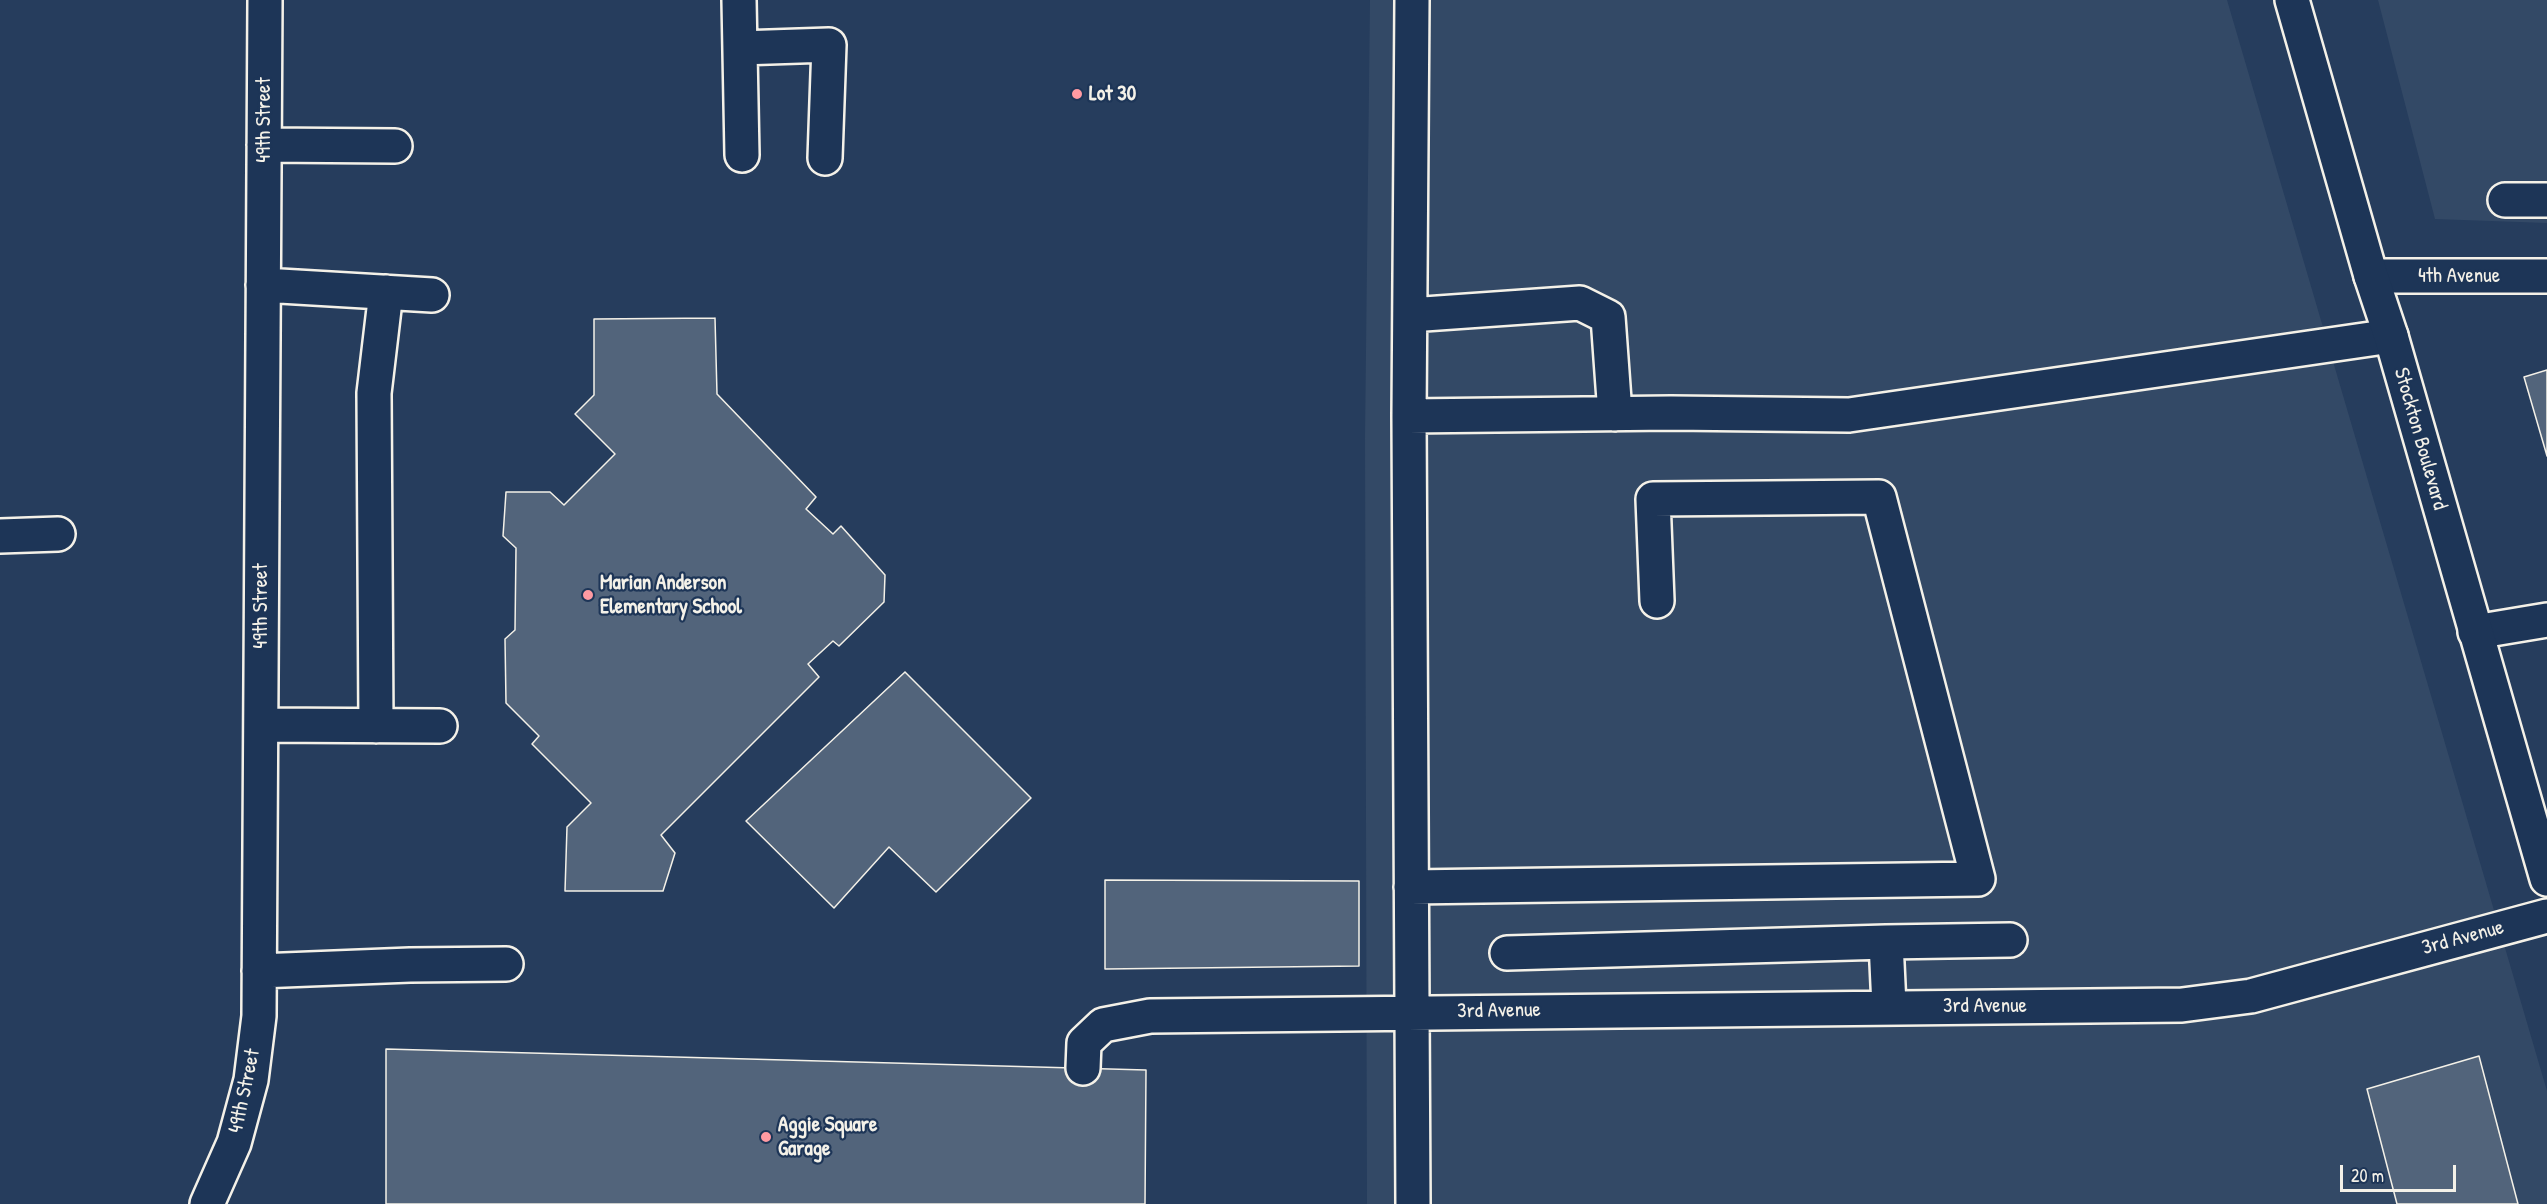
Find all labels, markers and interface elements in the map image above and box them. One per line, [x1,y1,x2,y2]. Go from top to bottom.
street label: 49th Street [251,77,277,163]
place label: Lot 30 [1089,81,1136,107]
marker: Lot 30 [1070,87,1084,101]
street label: 4th Avenue [2418,263,2500,289]
street label: Stockton Boulevard [2388,365,2452,513]
street label: 49th Street [248,563,274,649]
place label: Marian Anderson Elementary School [600,570,742,620]
marker: Marian Anderson Elementary School [581,588,595,602]
street label: 3rd Avenue [2419,915,2507,961]
street label: 3rd Avenue [1943,993,2027,1019]
street label: 3rd Avenue [1457,998,1541,1024]
street label: 49th Street [224,1047,266,1135]
place label: Aggie Square Garage [778,1112,877,1162]
marker: Aggie Square Garage [759,1130,773,1144]
scale bar [2343,1153,2458,1191]
text: 20 m [2351,1163,2384,1188]

